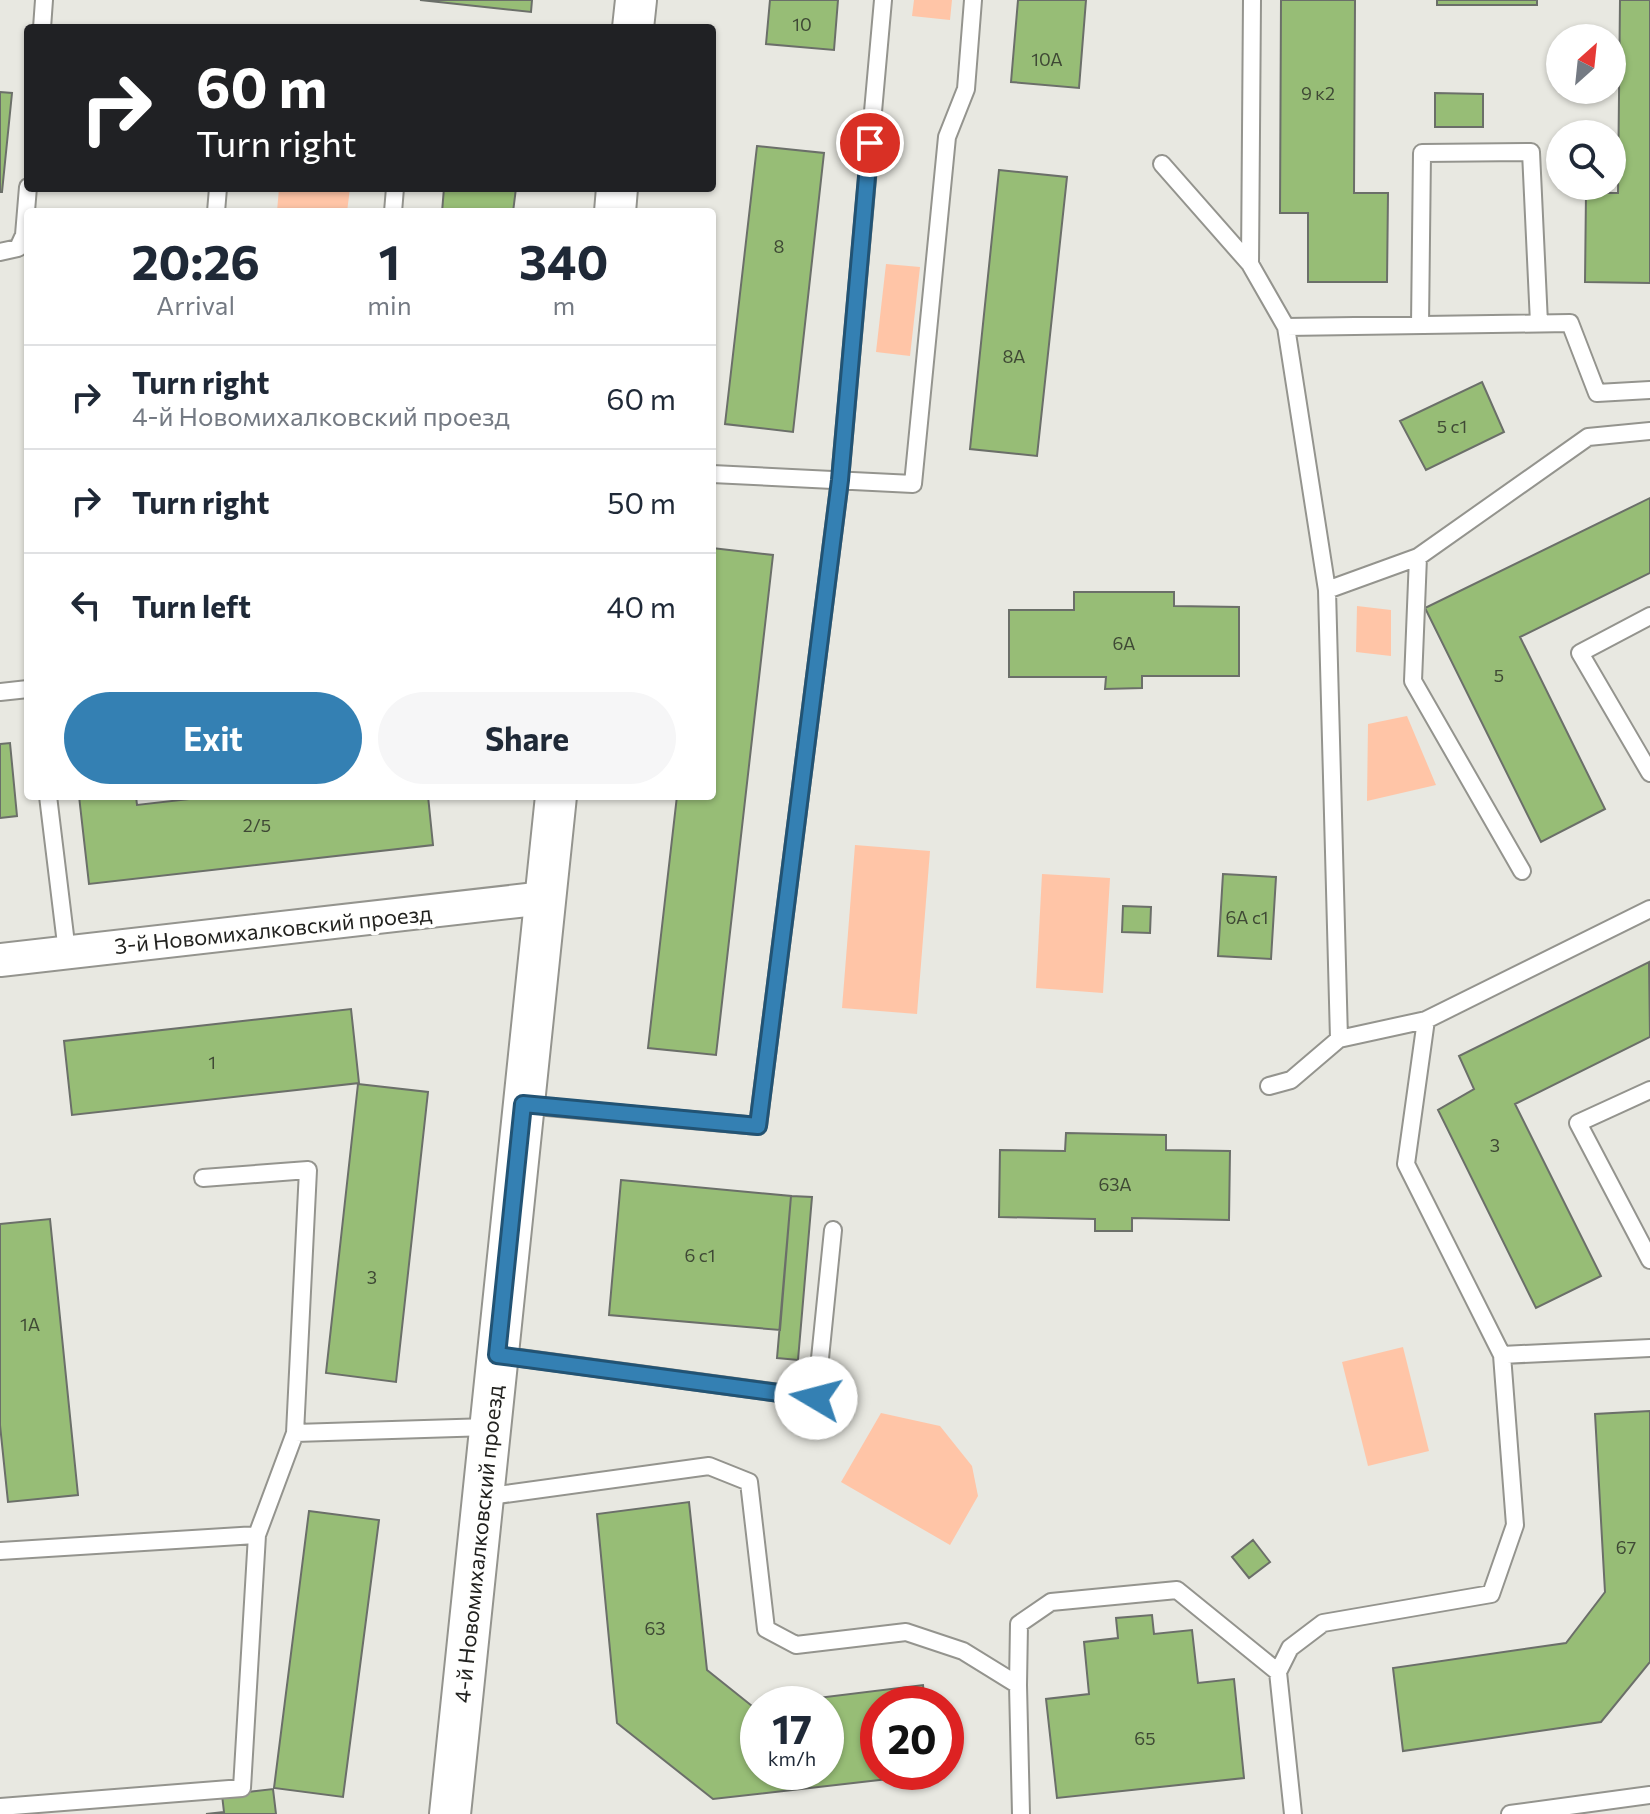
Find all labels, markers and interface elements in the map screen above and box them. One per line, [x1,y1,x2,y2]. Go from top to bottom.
house number: 10 [792,13,812,35]
north arrow [1546,24,1626,104]
map controls [1546,24,1626,200]
house number: 10А [1031,48,1063,70]
text: 60 m [196,51,327,120]
icon: right [64,56,168,160]
house number: 9 к2 [1301,82,1335,104]
pin [836,109,904,177]
text: Turn right [196,120,357,164]
button: search [1546,120,1626,200]
icon: arrive [848,121,892,165]
text: 20:26 [132,231,260,290]
text: 1 [379,231,400,290]
text: 340 [519,231,608,290]
house number: 8 [774,235,785,257]
text: Arrival [156,289,235,320]
text: min [367,289,412,320]
text: m [552,289,575,320]
house number: 8А [1003,345,1025,367]
text: Turn right [132,363,269,400]
icon: right [64,375,108,419]
text: 60 m [606,379,676,416]
text: 4-й Новомихалковский проезд [132,400,510,431]
house number: 5 с1 [1437,415,1467,437]
icon: right [64,479,108,523]
text: Turn right [132,483,269,520]
text: 50 m [607,483,676,520]
icon: left [64,583,108,627]
text: Turn left [132,587,251,624]
text: 40 m [607,587,676,624]
house number: 6А [1113,632,1135,654]
house number: 5 [1494,664,1504,686]
button: Exit [64,692,362,784]
button: Share [378,692,676,784]
house number: 2/5 [243,814,271,836]
street label: 3-й Новомихалковский проезд [113,899,433,959]
house number: 6А с1 [1226,906,1268,928]
house number: 1 [208,1051,216,1073]
house number: 3 [1490,1134,1500,1156]
house number: 63А [1098,1173,1132,1195]
house number: 6 с1 [685,1244,715,1266]
house number: 3 [367,1266,377,1288]
house number: 1А [20,1313,40,1335]
position arrow [774,1356,858,1440]
street label: 4-й Новомихалковский проезд [448,1384,508,1704]
house number: 67 [1616,1536,1636,1558]
house number: 63 [644,1617,666,1639]
speed limit sign: 20 [860,1686,964,1790]
text: 17 [772,1703,812,1752]
house number: 65 [1134,1727,1156,1749]
text: km/h [768,1746,816,1770]

